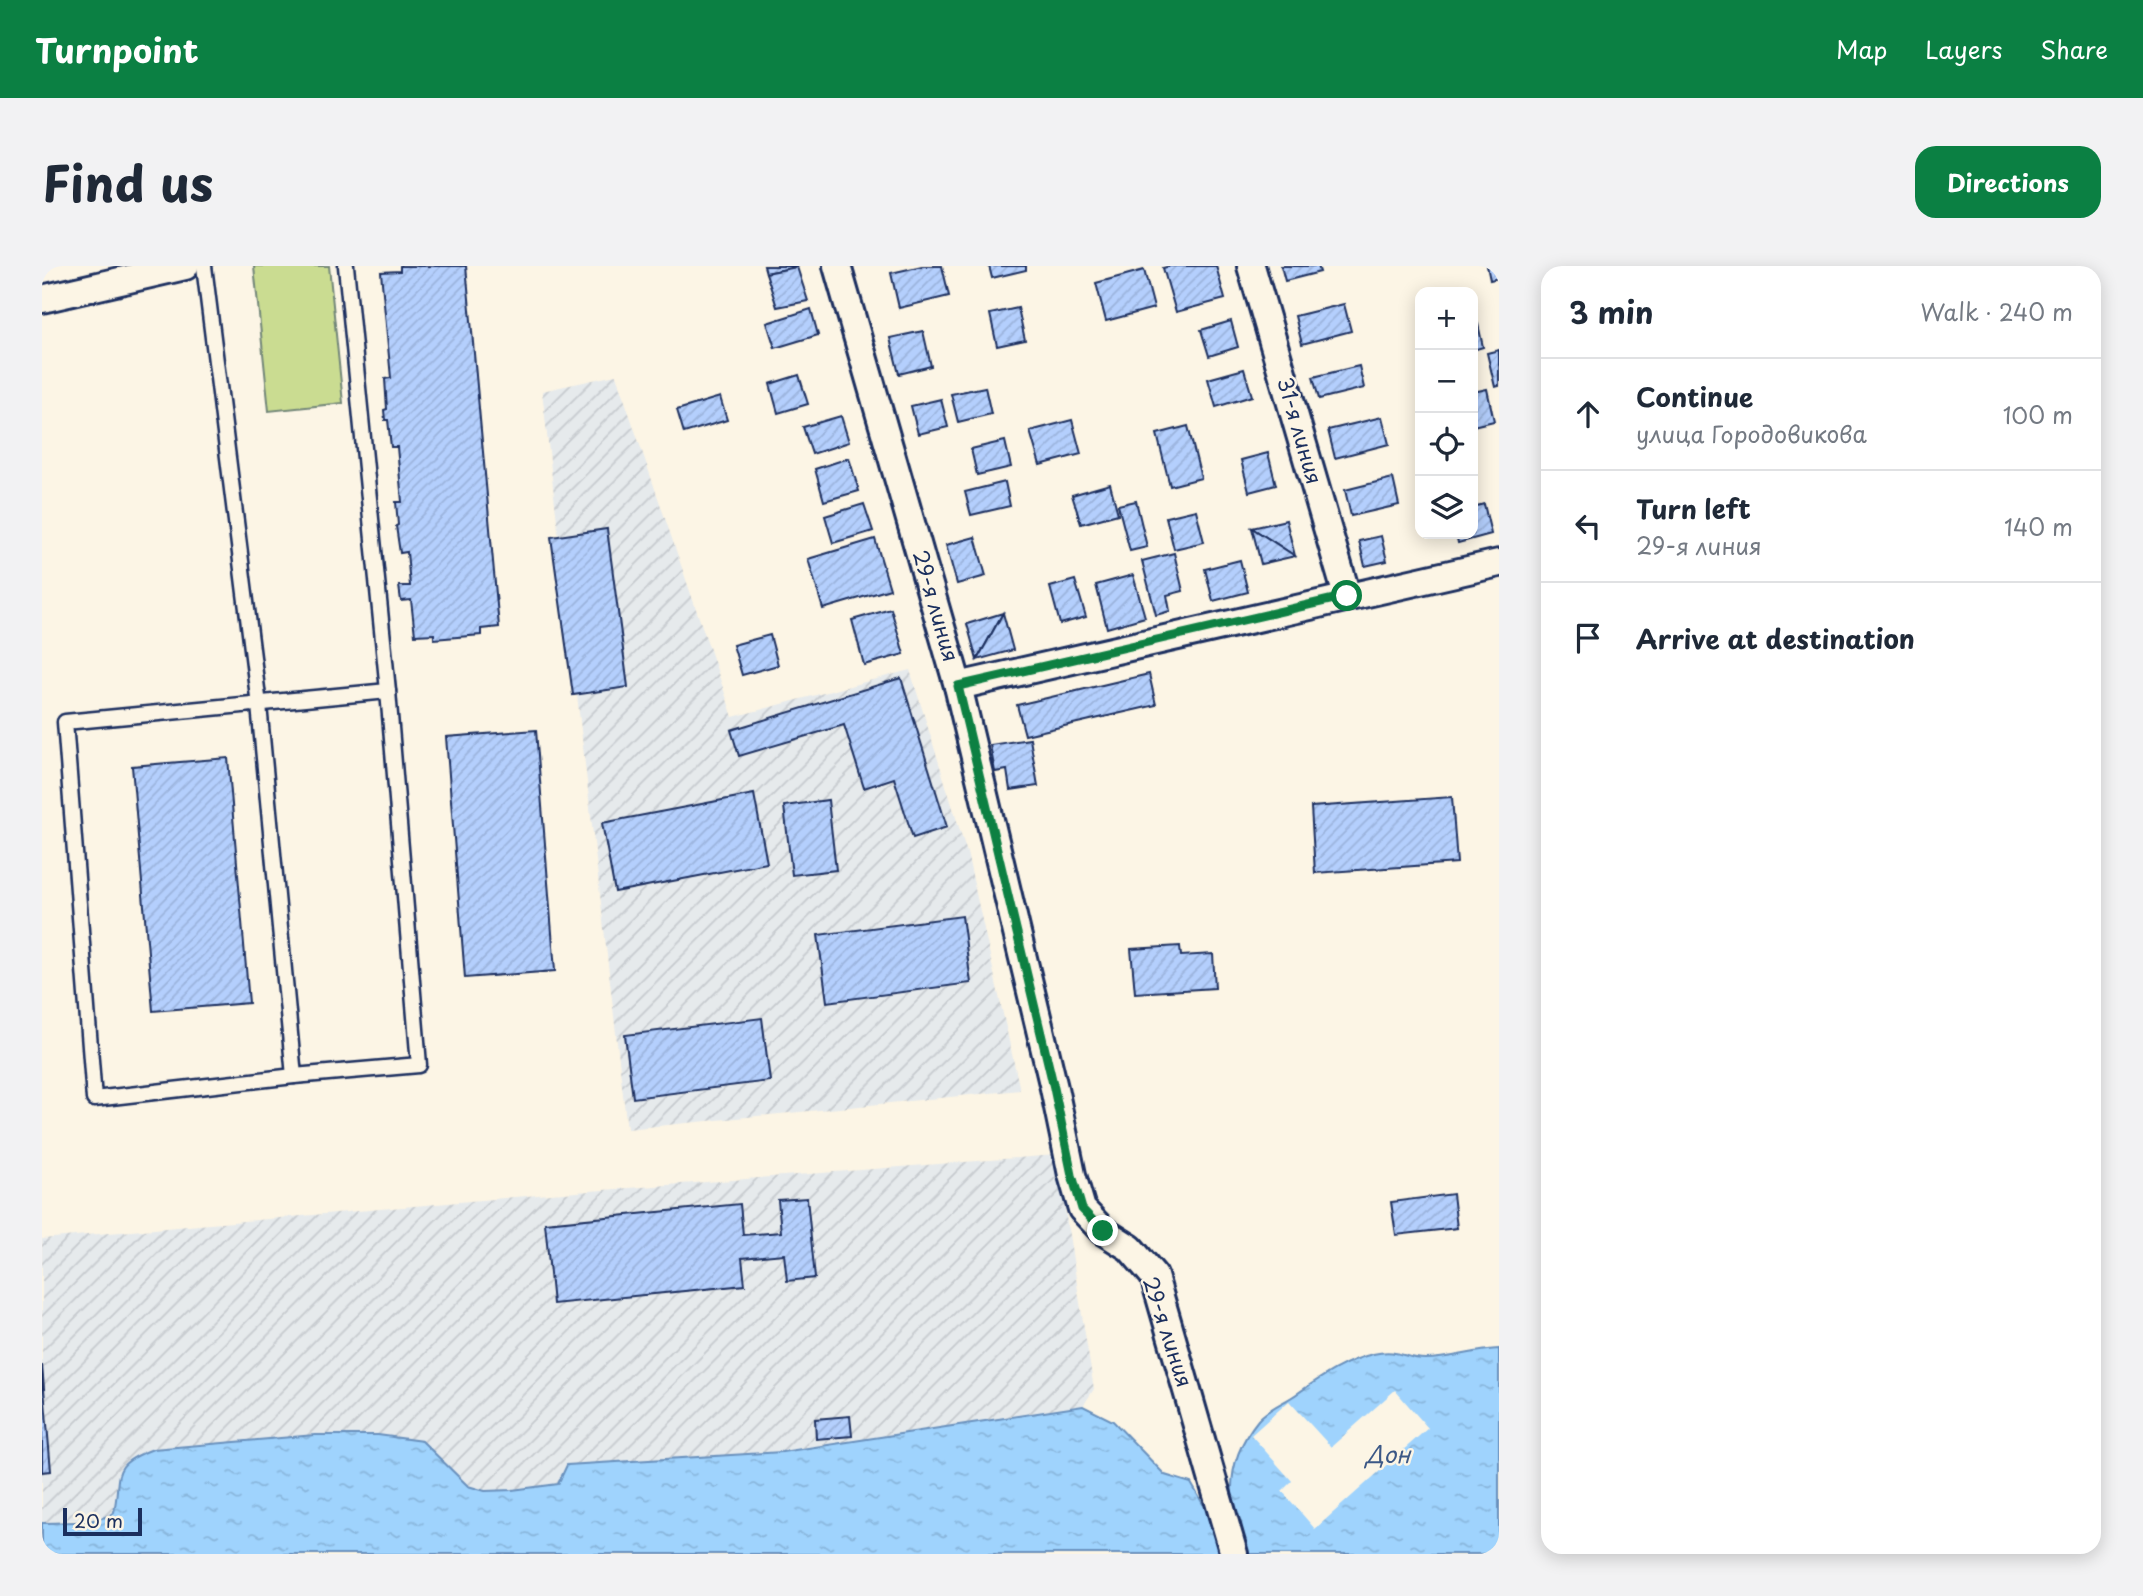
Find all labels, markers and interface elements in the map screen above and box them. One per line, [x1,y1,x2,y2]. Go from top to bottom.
text: Turnpoint [35,24,199,74]
text: Map [1836,31,1887,67]
text: Layers [1925,31,2002,67]
text: Share [2040,31,2108,67]
text: Find us [42,145,213,219]
button: Directions [1915,146,2101,218]
map controls [1415,287,1478,539]
button: + [1415,287,1478,350]
text: 3 min [1569,289,1654,334]
text: Walk · 240 m [1921,294,2073,329]
button: − [1415,350,1478,413]
street label: 31-я линия [1270,373,1331,488]
text: Continue [1636,377,1753,416]
icon: ahead [1569,395,1607,433]
text: 100 m [2003,397,2073,432]
button: locate [1415,413,1478,476]
text: улица Городовикова [1636,416,1867,451]
button: layers [1415,476,1478,539]
text: Turn left [1636,489,1751,528]
icon: left [1569,507,1607,545]
text: 140 m [2004,509,2073,544]
text: 29-я линия [1636,528,1762,563]
street label: 29-я линия [906,546,968,665]
route start [1331,580,1362,611]
icon: arrive [1569,619,1607,657]
text: Arrive at destination [1636,619,1915,658]
route end [1087,1215,1118,1246]
street label: 29-я линия [1136,1272,1202,1391]
water label: Дон [1364,1436,1412,1471]
scale bar [63,1505,142,1537]
text: 20 m [74,1506,123,1534]

